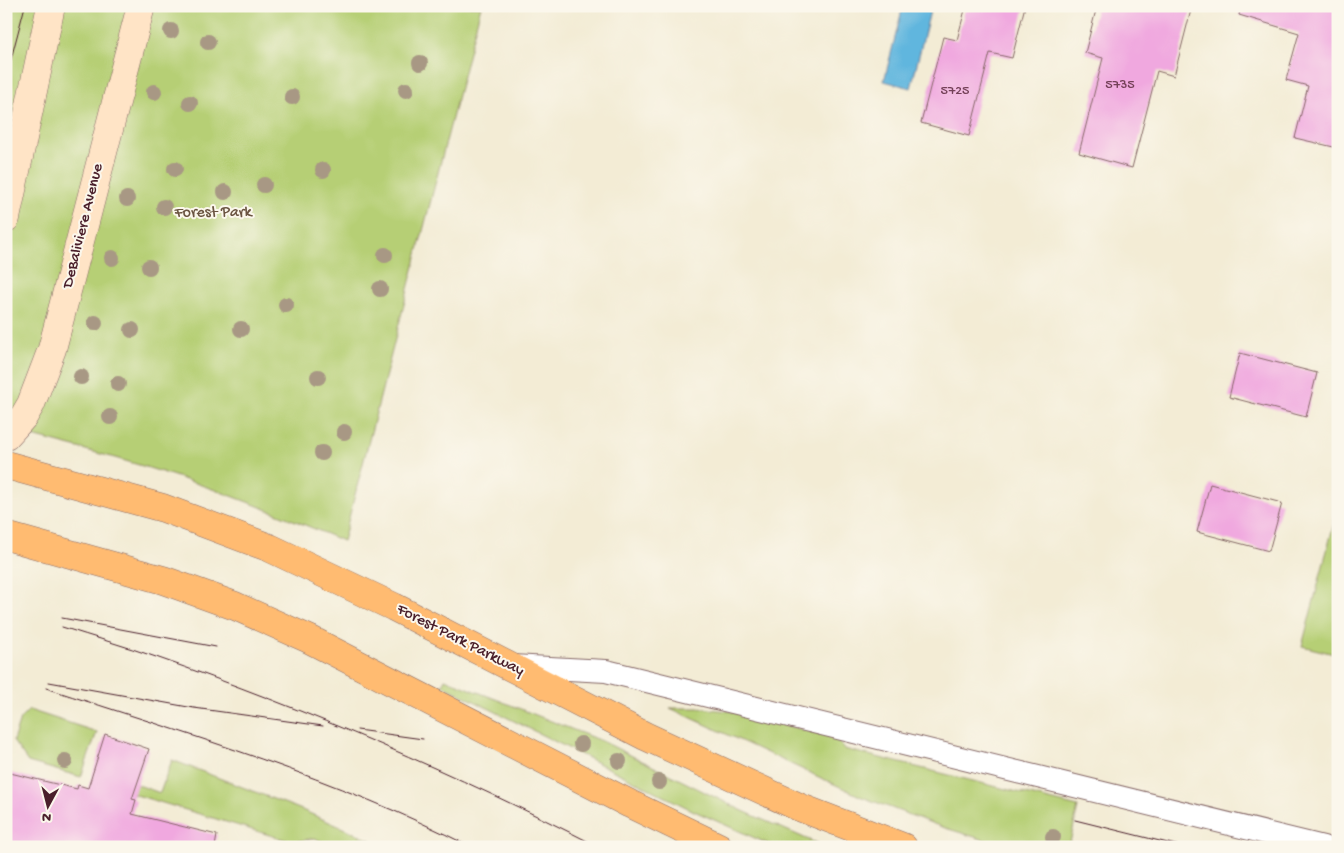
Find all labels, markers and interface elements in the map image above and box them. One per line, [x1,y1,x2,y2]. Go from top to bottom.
house number: 5735 [1105,77,1135,94]
house number: 5725 [941,83,969,100]
street label: DeBaliviere Avenue [59,161,109,291]
park label: Forest Park [173,204,253,223]
street label: Forest Park Parkway [392,600,527,681]
north arrow [22,780,72,830]
text: N [41,807,52,825]

